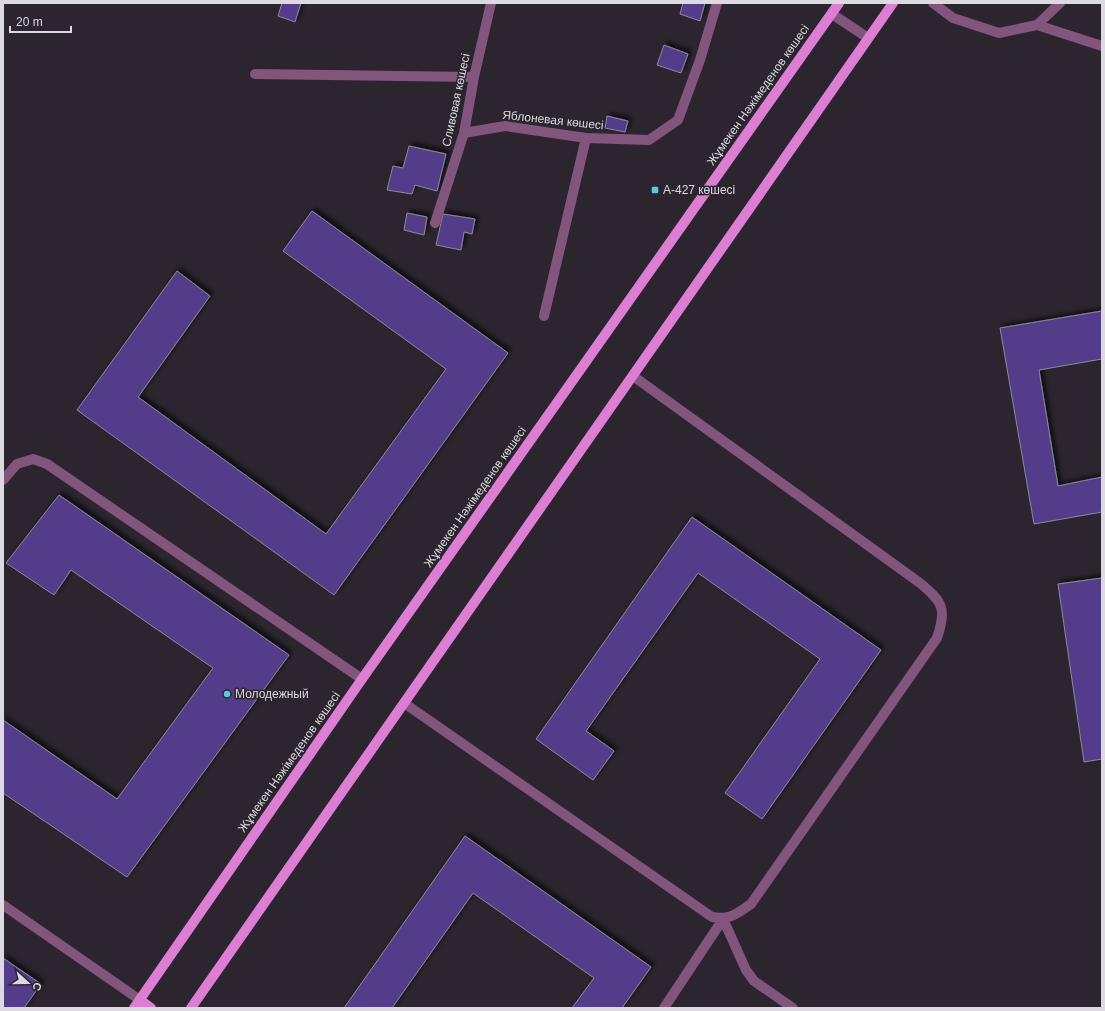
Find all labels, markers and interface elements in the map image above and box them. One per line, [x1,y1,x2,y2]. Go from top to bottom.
scale bar [10,8,71,34]
text: 20 m [16,15,43,29]
street label: Жұмекен Нәжімеденов көшесі [704,22,812,168]
street label: Сливовая көшесі [439,52,473,148]
street label: Яблоневая көшесі [502,108,604,132]
place label: A-427 көшесі [663,183,735,197]
marker: A-427 көшесі [650,185,660,195]
street label: Жұмекен Нәжімеденов көшесі [421,424,529,570]
place label: Молодежный [235,687,309,701]
marker: Молодежный [222,689,232,699]
street label: Жұмекен Нәжімеденов көшесі [235,689,343,835]
north arrow [8,963,48,1003]
text: С [30,981,44,992]

